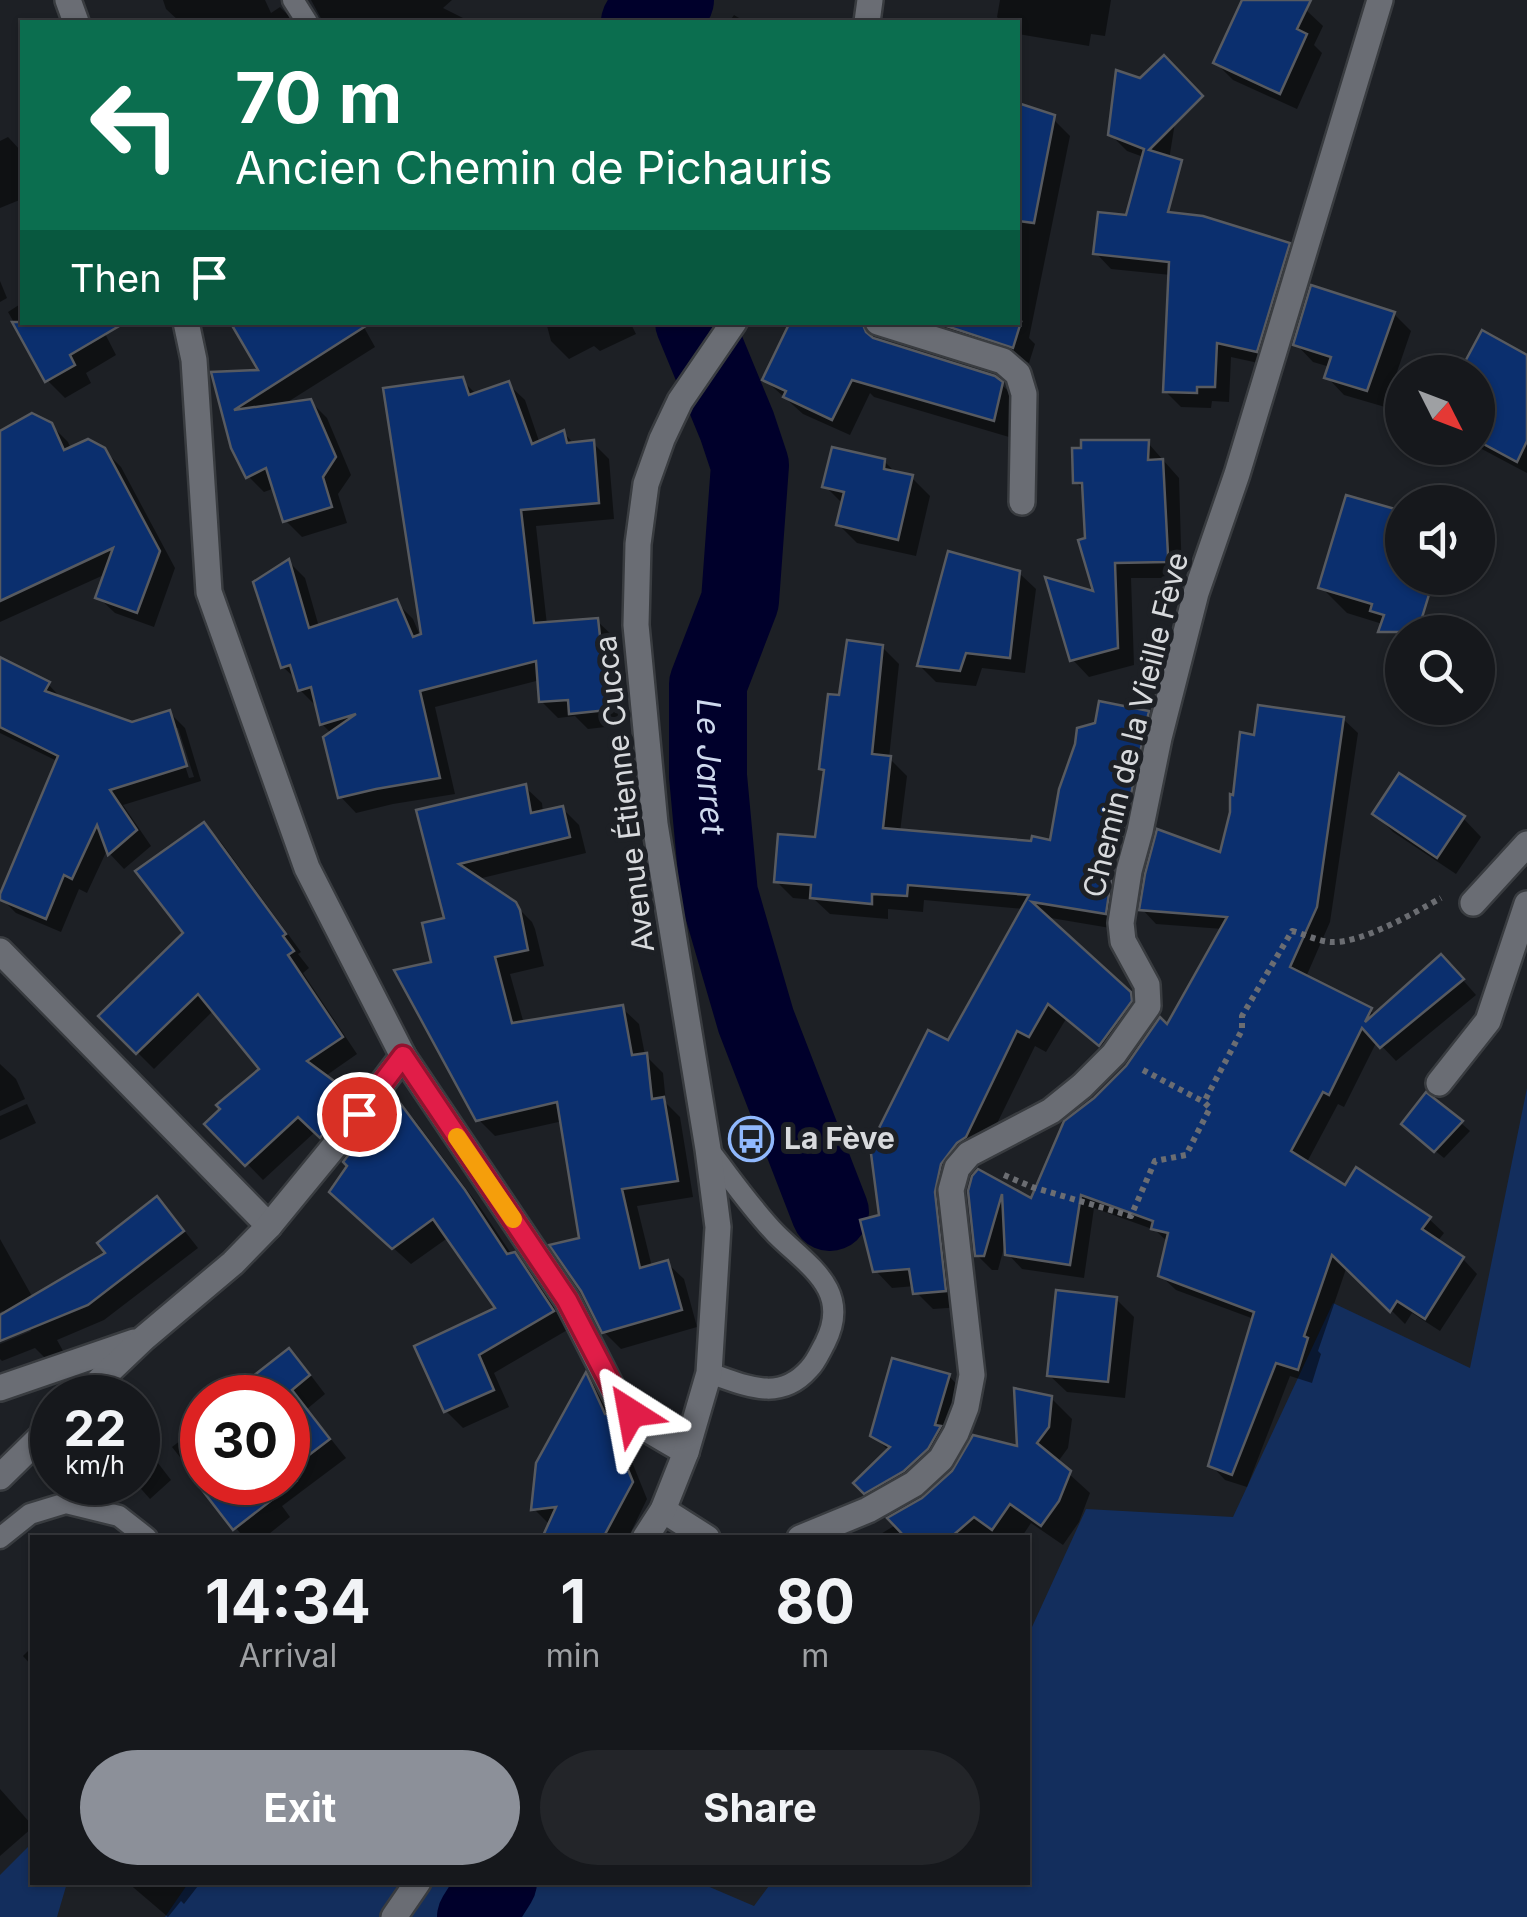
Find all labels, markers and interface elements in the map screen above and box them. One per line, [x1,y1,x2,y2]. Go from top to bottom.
text: 70 m [235,55,402,140]
icon: left [70,60,200,190]
text: Ancien Chemin de Pichauris [235,140,833,195]
icon: arrive [182,250,237,305]
text: Then [70,255,162,301]
north arrow [1385,355,1495,465]
map controls [1385,355,1495,725]
button: sound [1385,485,1495,595]
street label: Chemin de la Vieille Fève [1075,549,1195,901]
button: search [1385,615,1495,725]
street label: Avenue Étienne Cucca [587,634,661,955]
water label: Le Jarret [689,699,733,837]
pin [317,1072,402,1157]
icon: arrive [332,1087,387,1142]
bus stop icon: La Fève [728,1116,774,1162]
place label: La Fève [784,1120,895,1156]
position arrow [579,1361,683,1465]
speed limit sign: 30 [180,1375,310,1505]
text: 22 [64,1398,127,1458]
text: km/h [65,1450,125,1480]
text: 14:34 [205,1565,371,1637]
text: 1 [560,1565,586,1637]
text: 80 [775,1565,855,1637]
text: Arrival [239,1636,337,1675]
text: min [546,1636,600,1675]
text: m [801,1636,829,1675]
button: Exit [80,1750,520,1865]
button: Share [540,1750,980,1865]

